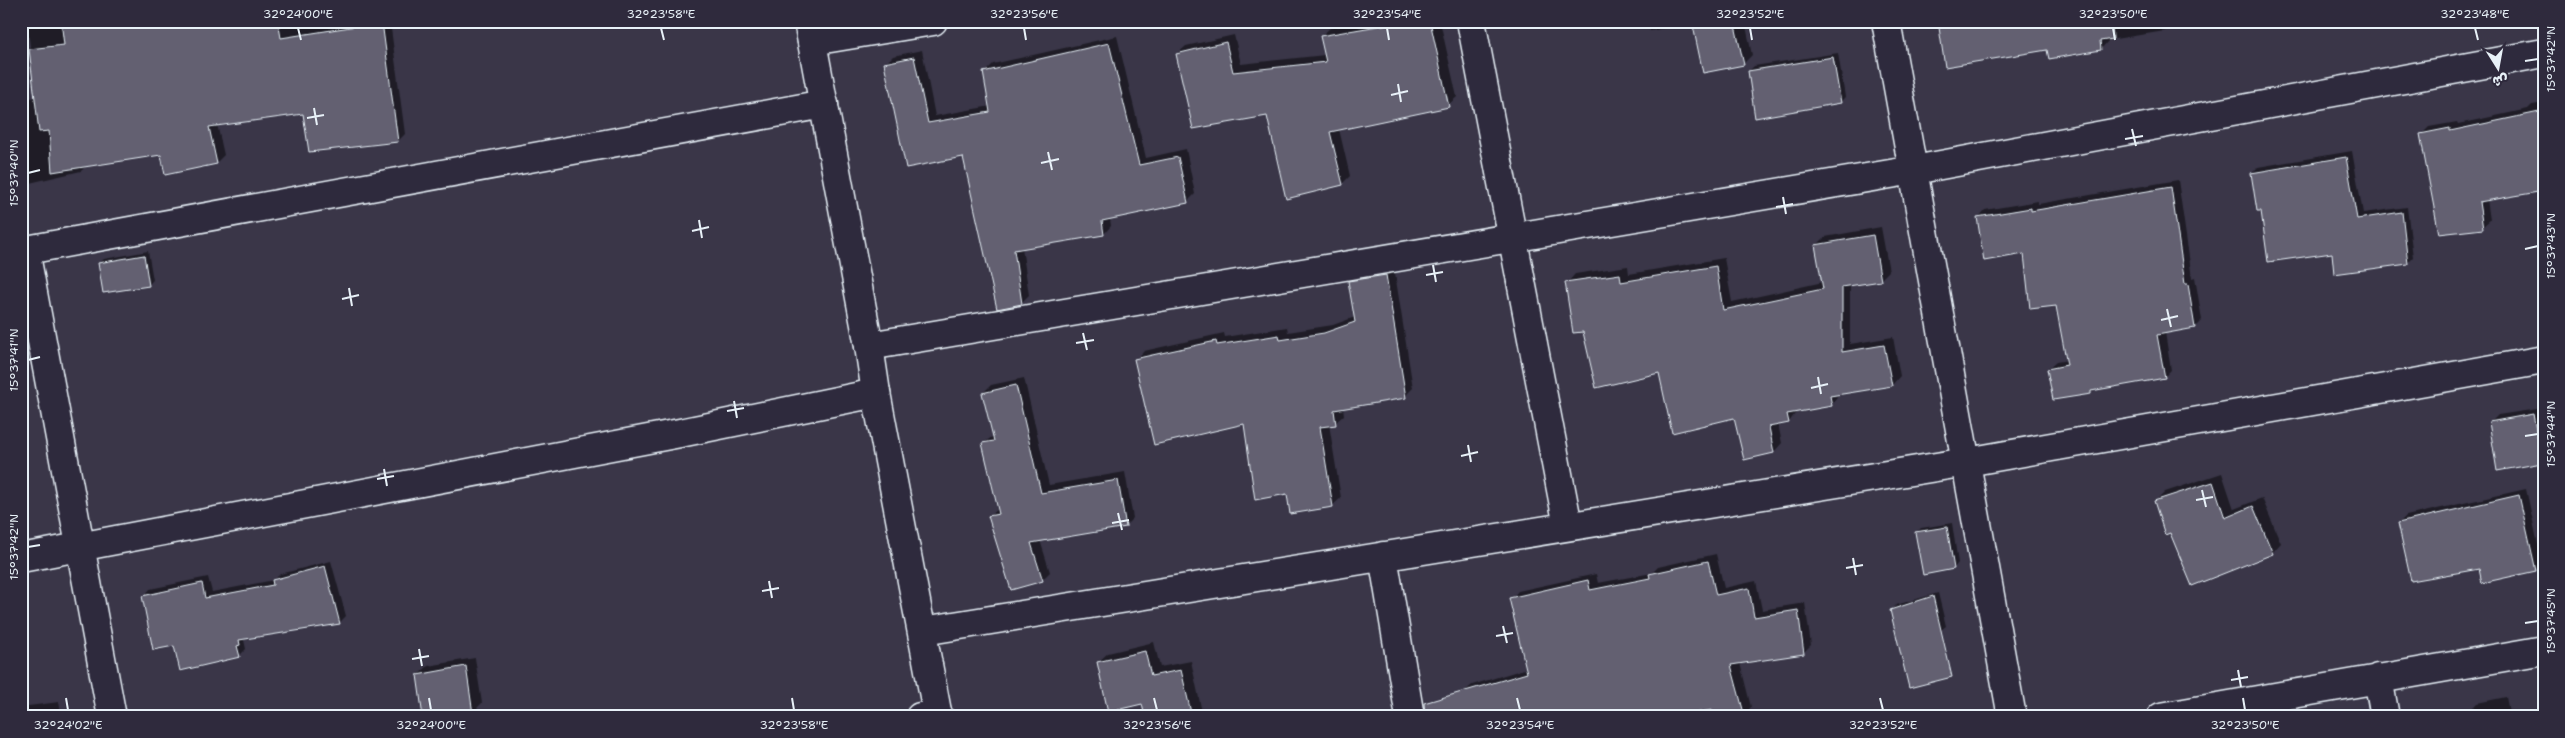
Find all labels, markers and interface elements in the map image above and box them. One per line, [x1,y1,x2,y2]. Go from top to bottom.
text: 32°24'00"E [263,6,333,22]
text: 32°23'58"E [627,6,695,22]
text: 32°23'56"E [990,6,1058,22]
text: 32°23'54"E [1353,6,1421,22]
text: 32°23'52"E [1716,6,1784,22]
text: 32°23'50"E [2078,6,2148,22]
text: 32°23'48"E [2440,6,2510,22]
text: 15°37'42"N [2543,26,2559,92]
north arrow [2472,42,2522,92]
text: ش [2491,70,2510,91]
text: 15°37'40"N [6,139,22,207]
text: 15°37'43"N [2543,213,2559,279]
text: 15°37'41"N [6,328,22,392]
text: 15°37'44"N [2543,401,2559,467]
text: 15°37'42"N [6,514,22,580]
text: 15°37'45"N [2543,588,2559,654]
text: 32°24'02"E [34,717,102,733]
text: 32°24'00"E [396,717,466,733]
text: 32°23'58"E [760,717,828,733]
text: 32°23'56"E [1123,717,1191,733]
text: 32°23'54"E [1486,717,1554,733]
text: 32°23'52"E [1849,717,1917,733]
text: 32°23'50"E [2210,717,2280,733]

